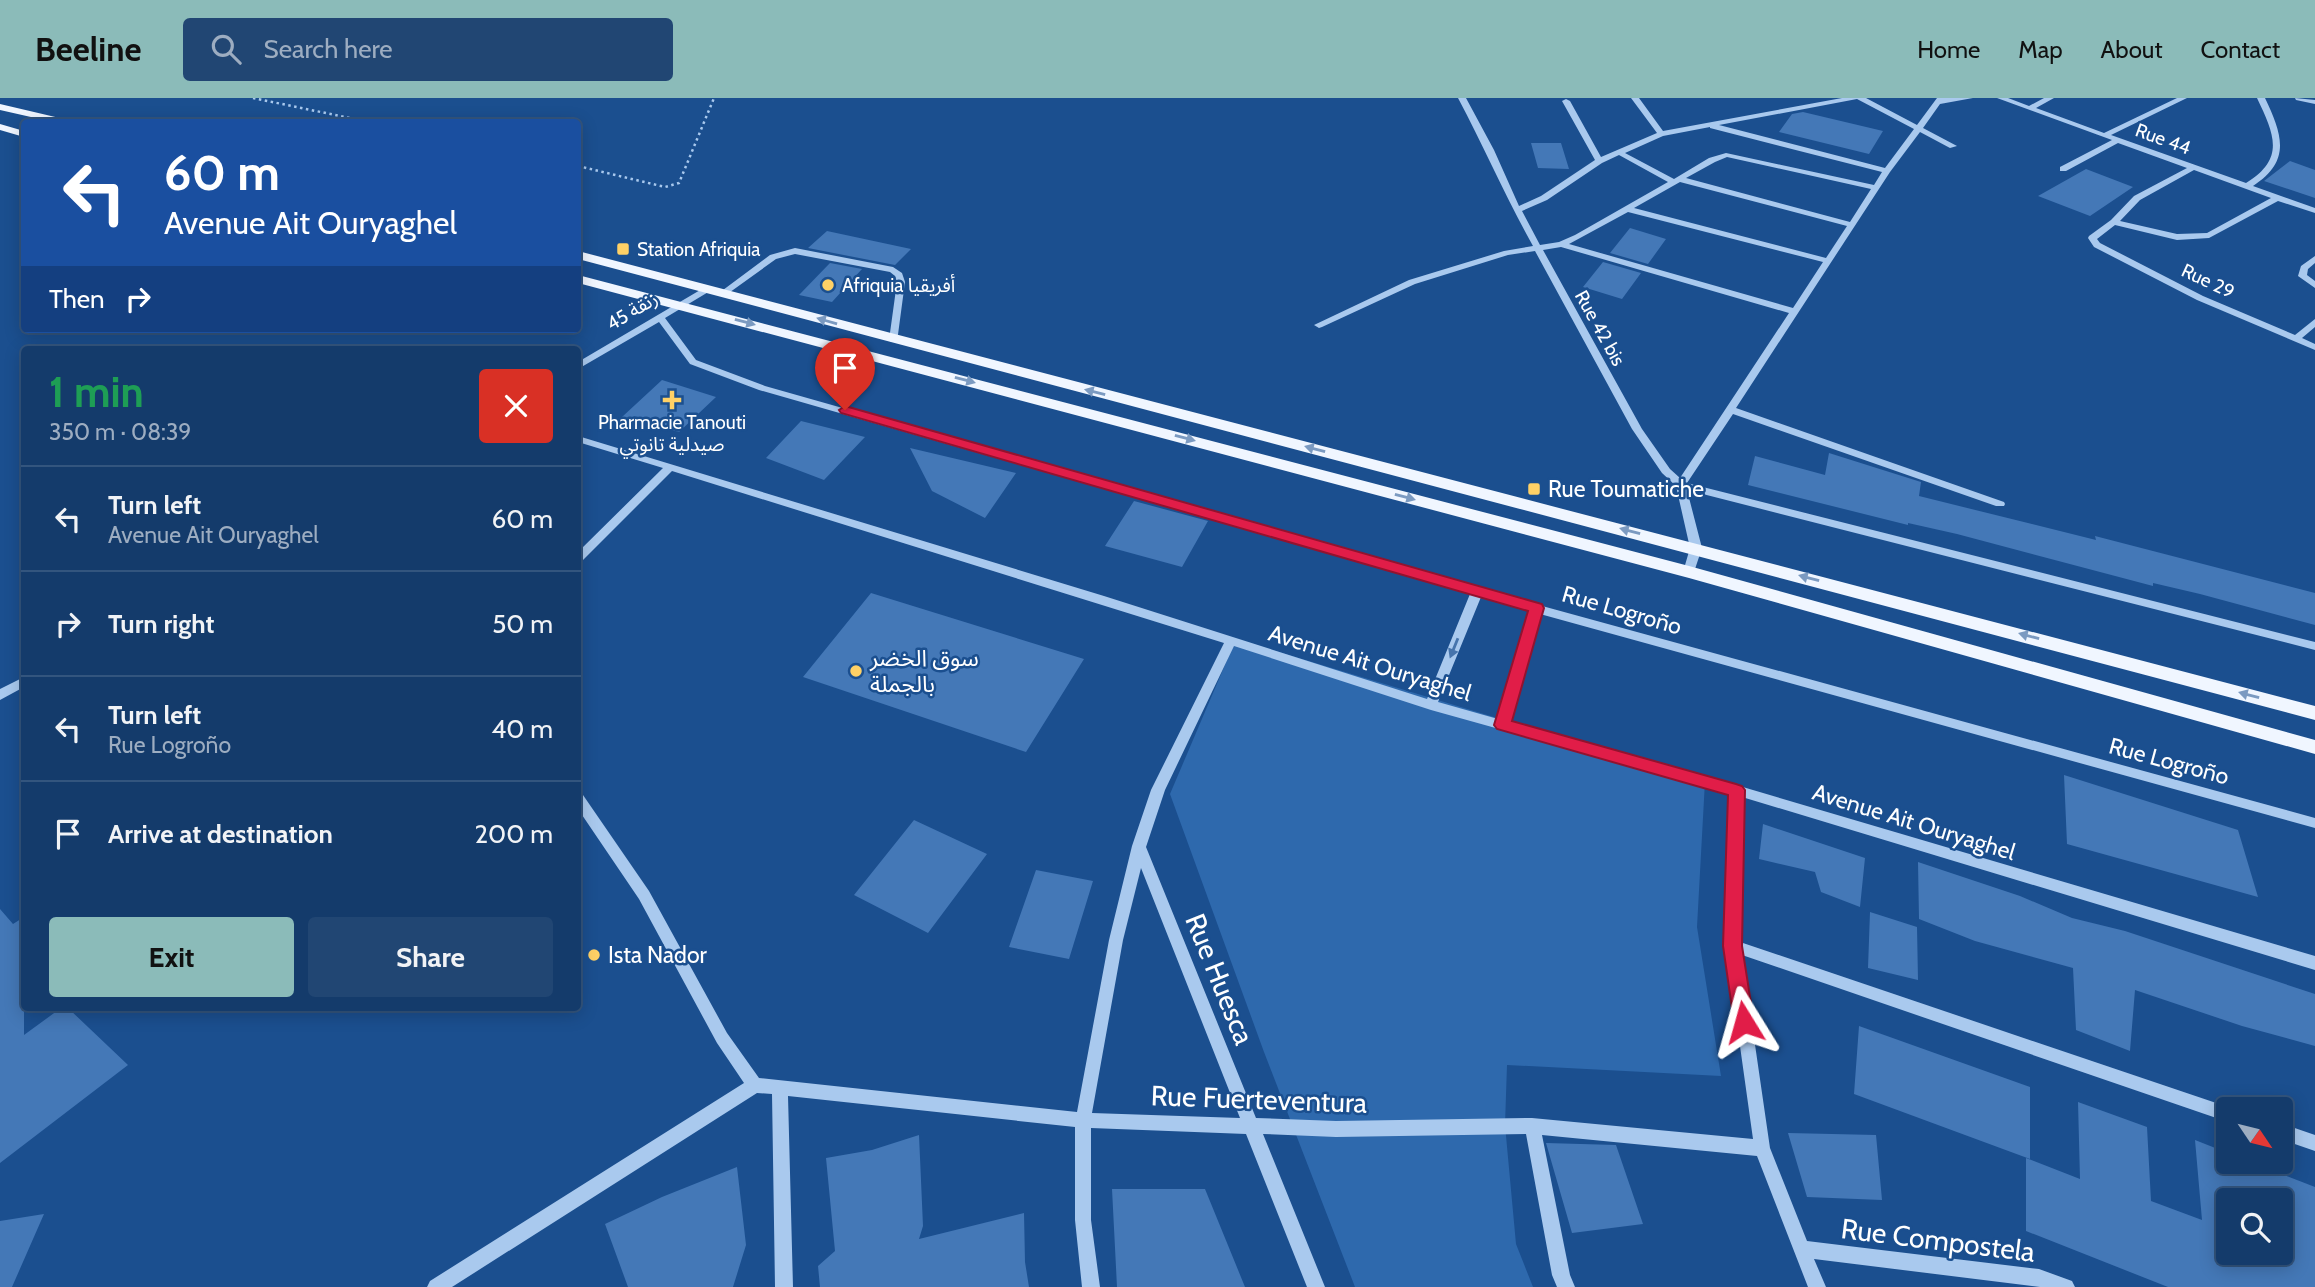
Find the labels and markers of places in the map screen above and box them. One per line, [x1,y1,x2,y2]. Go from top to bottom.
place label: Station Afriquia [637,238,760,261]
marker: Station Afriquia [615,241,631,257]
place label: Afriquia أفريقيا [842,274,956,297]
marker: Afriquia أفريقيا [820,277,836,293]
pin [815,338,875,410]
marker: Pharmacie Tanouti صيدلية تانوتي [664,392,680,408]
place label: Pharmacie Tanouti صيدلية تانوتي [598,411,746,459]
place label: Rue Toumatiche [1548,475,1704,503]
marker: Rue Toumatiche [1526,481,1542,497]
place label: سوق الخضر بالجملة [869,644,979,698]
marker: سوق الخضر بالجملة [848,663,864,679]
place label: Ista Nador [608,941,708,969]
marker: Ista Nador [586,947,602,963]

